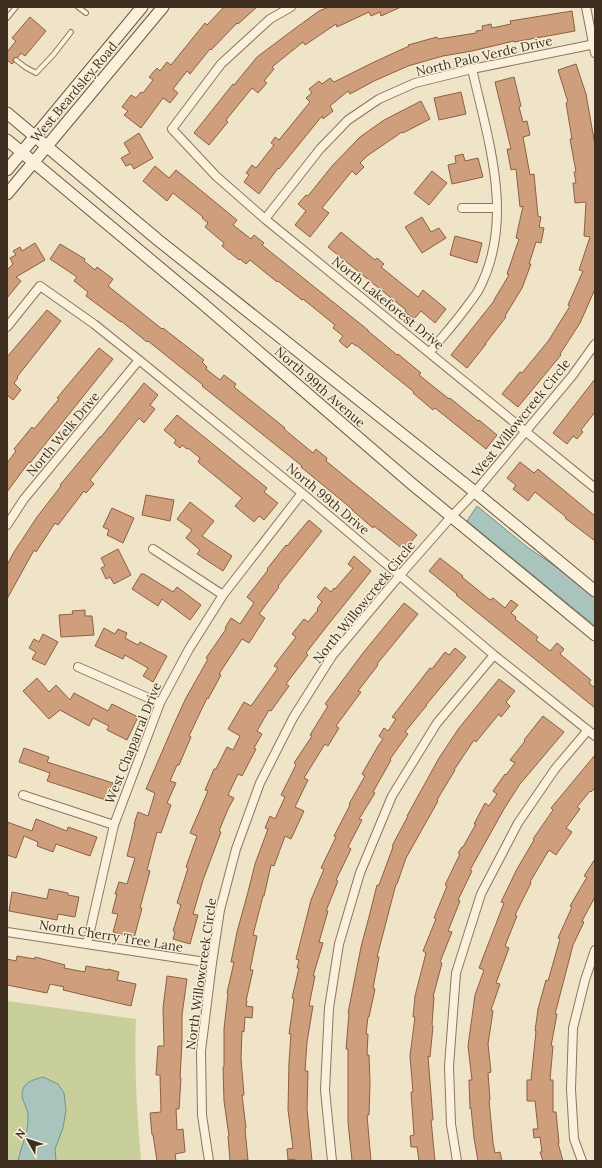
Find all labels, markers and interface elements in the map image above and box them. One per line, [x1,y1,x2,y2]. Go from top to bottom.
street label: North Palo Verde Drive [414,32,554,80]
street label: West Beardsley Road [27,38,121,146]
street label: North Lakeforest Drive [329,253,447,353]
street label: North 99th Avenue [271,343,369,431]
street label: West Willowcreek Circle [468,355,574,481]
street label: North Welk Drive [23,388,103,480]
street label: North 99th Drive [283,459,373,539]
street label: North Willowcreek Circle [309,537,419,667]
street label: West Chaparral Drive [101,680,165,806]
street label: North Willowcreek Circle [182,897,220,1051]
street label: North Cherry Tree Lane [38,916,184,956]
north arrow [8,1120,48,1160]
text: N [12,1126,29,1141]

